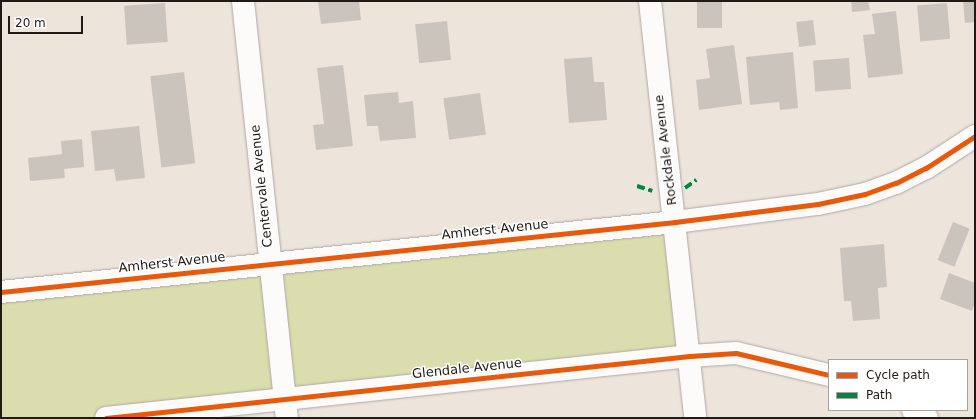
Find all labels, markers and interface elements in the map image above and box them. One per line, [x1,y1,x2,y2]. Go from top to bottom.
scale bar [10,8,85,34]
text: 20 m [15,16,46,30]
street label: Rockdale Avenue [651,94,681,206]
street label: Centervale Avenue [248,124,276,248]
street label: Amherst Avenue [441,217,549,243]
street label: Amherst Avenue [118,250,226,276]
street label: Glendale Avenue [411,355,523,383]
legend [828,359,968,411]
text: Cycle path [866,368,930,382]
text: Path [866,388,892,402]

